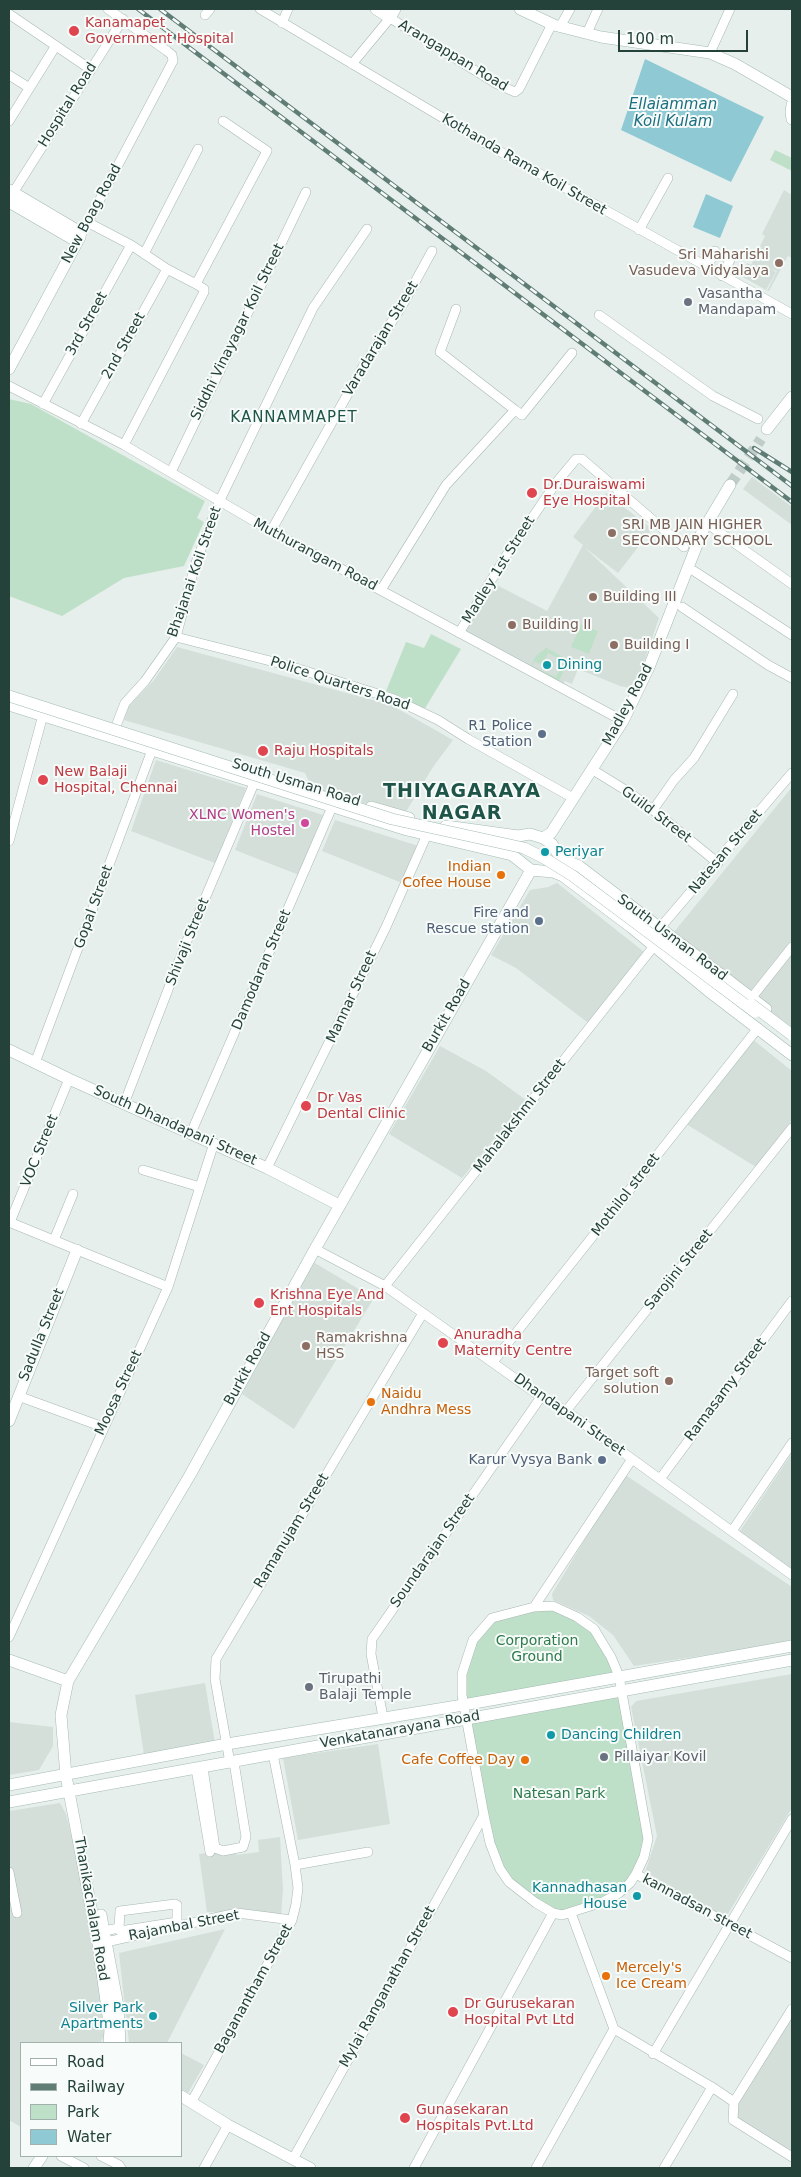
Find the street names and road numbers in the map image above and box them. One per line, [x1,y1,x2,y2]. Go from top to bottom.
street label: Arangappan Road [395,17,511,95]
street label: Hospital Road [35,60,101,150]
street label: Kothanda Rama Koil Street [439,111,609,219]
street label: New Boag Road [59,161,125,267]
street label: Siddhi Vinayagar Koil Street [188,241,288,423]
street label: Varadarajan Street [340,278,422,400]
street label: 3rd Street [63,289,111,359]
street label: 2nd Street [99,310,149,382]
street label: Bhajanai Koil Street [165,504,225,640]
street label: Madley 1st Street [459,513,539,627]
street label: Muthurangam Road [250,515,380,595]
street label: Police Quarters Road [268,653,412,715]
street label: Madley Road [599,661,657,749]
street label: South Usman Road [230,755,362,811]
street label: Guild Street [618,783,694,847]
street label: Natesan Street [686,806,766,898]
street label: Gopal Street [71,863,117,951]
street label: South Usman Road [614,891,730,985]
street label: Shivaji Street [163,896,213,988]
street label: Damodaran Street [229,907,295,1033]
street label: Mannar Street [323,948,381,1046]
street label: Burkit Road [419,977,475,1055]
street label: Mahalakshmi Street [470,1056,570,1176]
street label: South Dhandapani Street [91,1082,259,1170]
street label: VOC Street [18,1112,62,1190]
street label: Mothilol street [588,1150,664,1240]
street label: Sarojini Street [641,1226,717,1314]
street label: Sadulla Street [16,1286,68,1384]
street label: Burkit Road [221,1329,275,1409]
street label: Ramasamy Street [682,1335,770,1445]
street label: Moosa Street [92,1348,146,1438]
street label: Dhandapani Street [510,1370,628,1460]
street label: Ramanujam Street [251,1471,333,1591]
street label: Soundarajan Street [387,1491,479,1611]
street label: Venkatanarayana Road [319,1708,481,1752]
street label: Thanikachalam Road [70,1836,112,1982]
street label: kannadsan street [639,1871,755,1943]
street label: Mylai Ranganathan Street [337,1903,439,2071]
street label: Rajambal Street [127,1907,241,1945]
street label: Baganantham Street [211,1921,297,2057]

